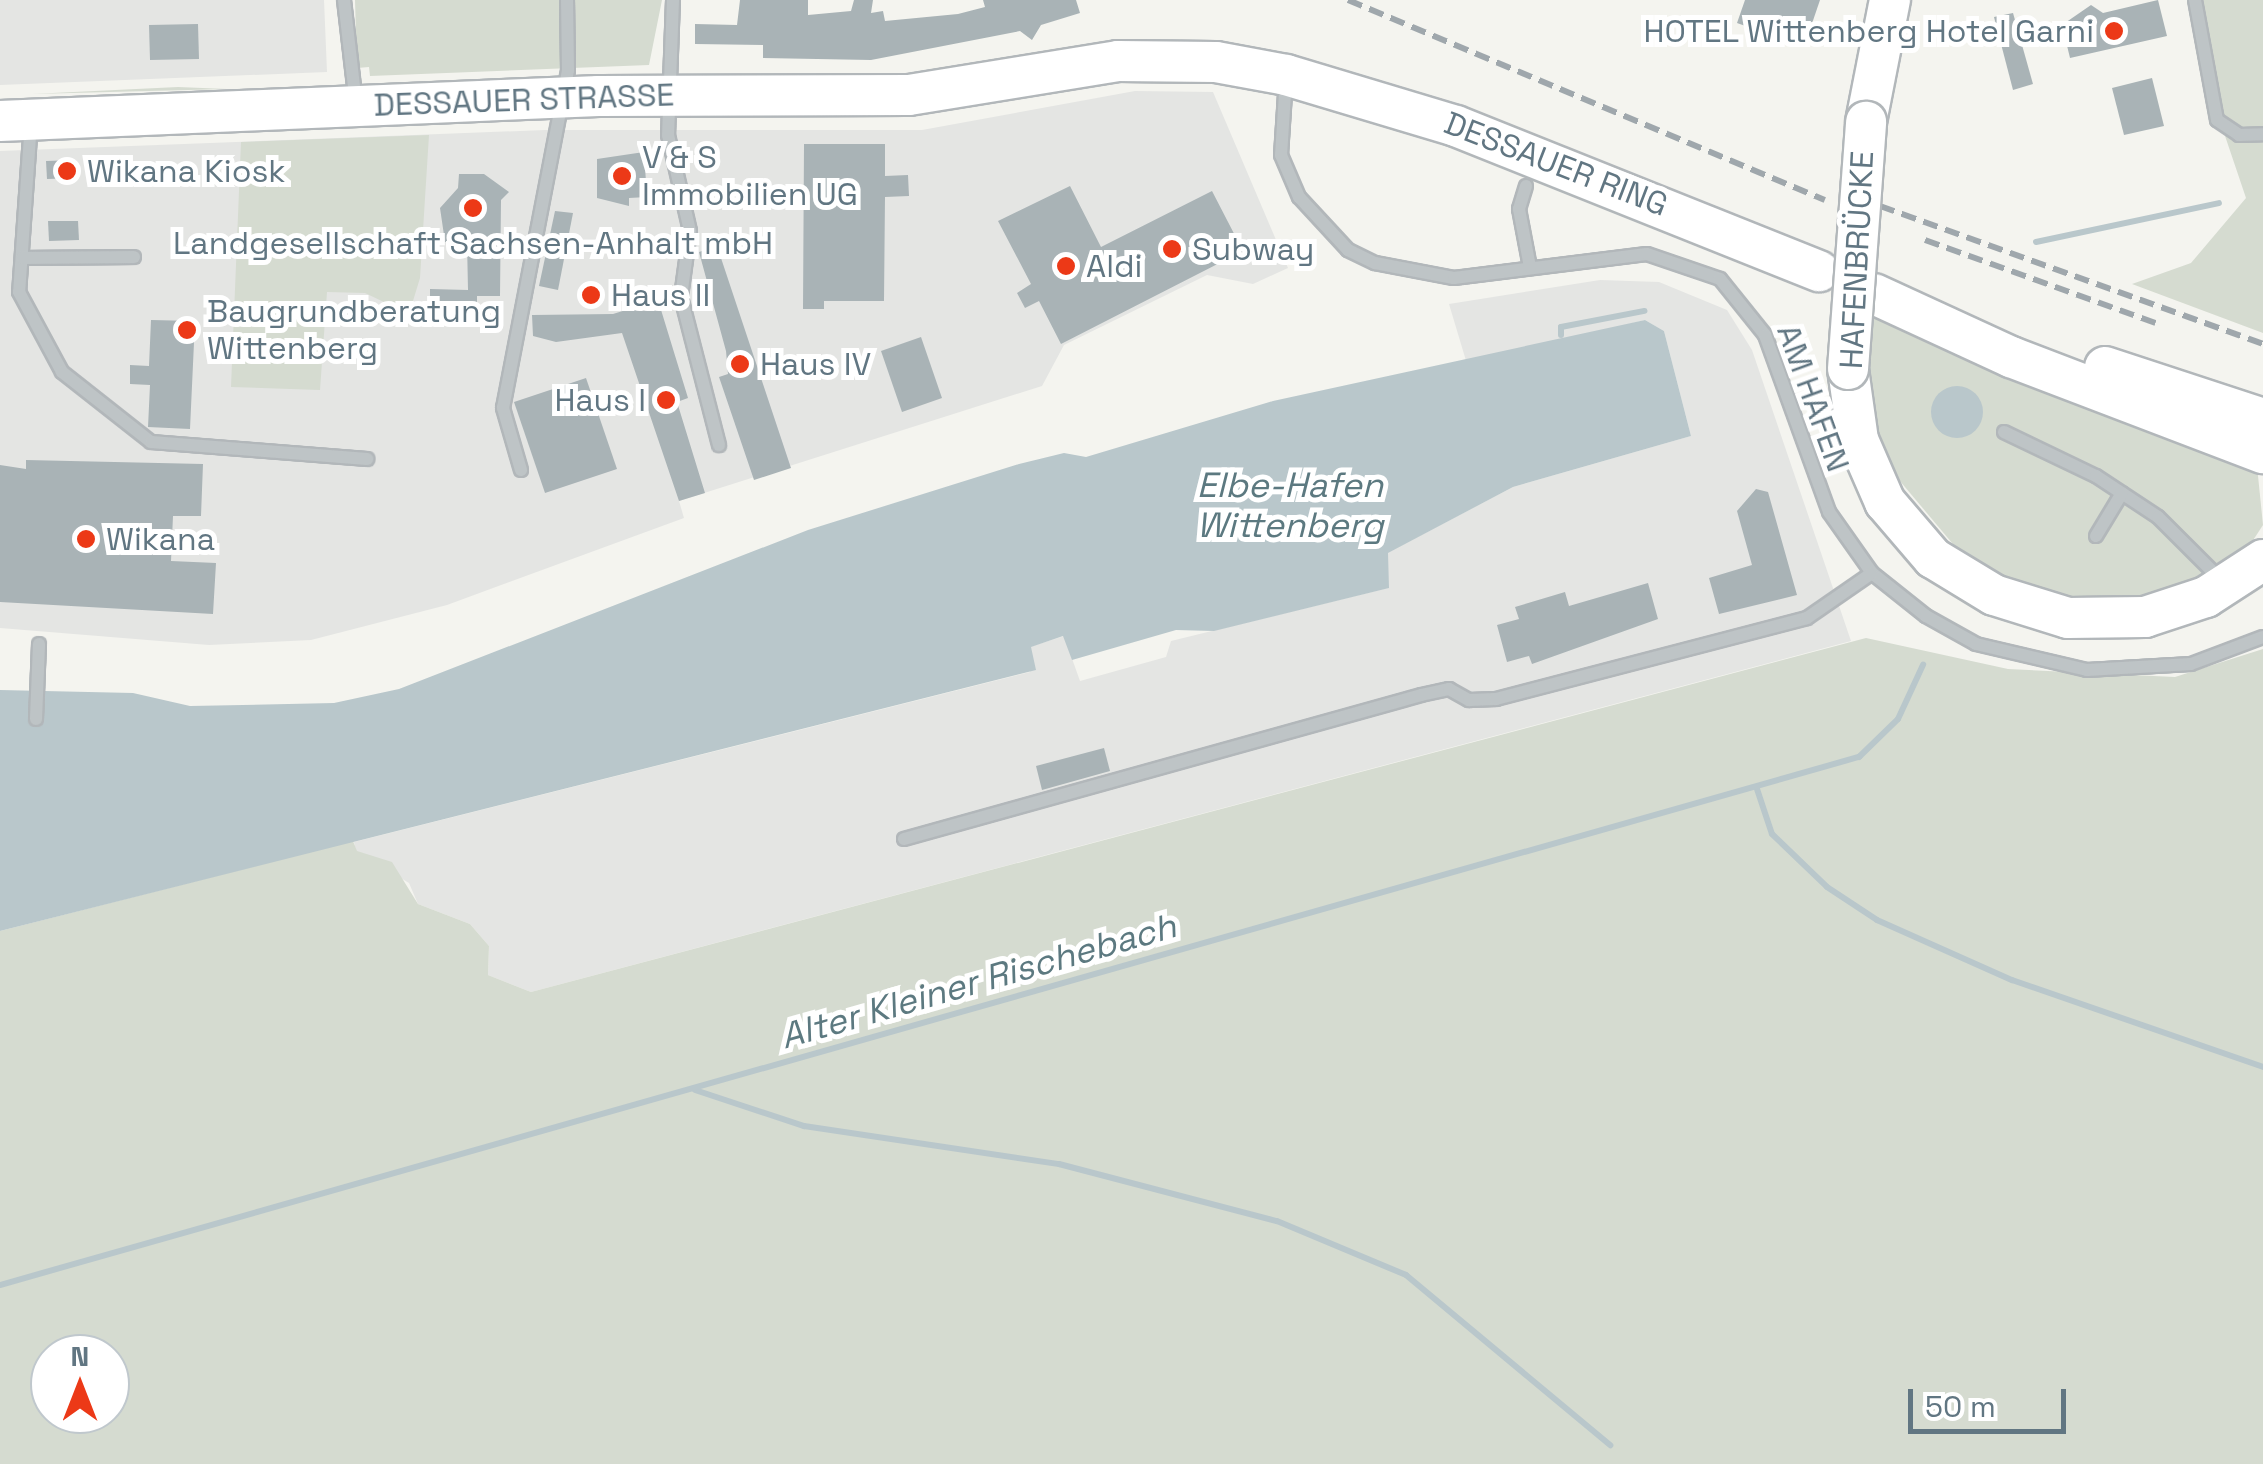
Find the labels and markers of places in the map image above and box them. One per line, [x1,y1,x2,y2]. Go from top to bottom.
place label: HOTEL Wittenberg Hotel Garni [1642,12,2094,50]
marker: HOTEL Wittenberg Hotel Garni [2103,20,2125,42]
place label: V & S Immobilien UG [642,139,858,214]
place label: Wikana Kiosk [87,152,286,190]
marker: Wikana Kiosk [56,160,78,182]
marker: V & S Immobilien UG [611,165,633,187]
marker: Landgesellschaft Sachsen-Anhalt mbH [462,197,484,219]
place label: Landgesellschaft Sachsen-Anhalt mbH [173,224,773,262]
place label: Subway [1192,230,1314,268]
marker: Subway [1161,238,1183,260]
place label: Aldi [1086,247,1142,285]
marker: Aldi [1055,255,1077,277]
place label: Haus II [611,276,710,314]
marker: Haus II [580,284,602,306]
place label: Baugrundberatung Wittenberg [207,293,501,368]
marker: Baugrundberatung Wittenberg [176,319,198,341]
place label: Haus IV [760,345,871,383]
marker: Haus IV [729,353,751,375]
place label: Haus I [555,381,646,419]
marker: Haus I [655,389,677,411]
place label: Wikana [106,520,215,558]
marker: Wikana [75,528,97,550]

